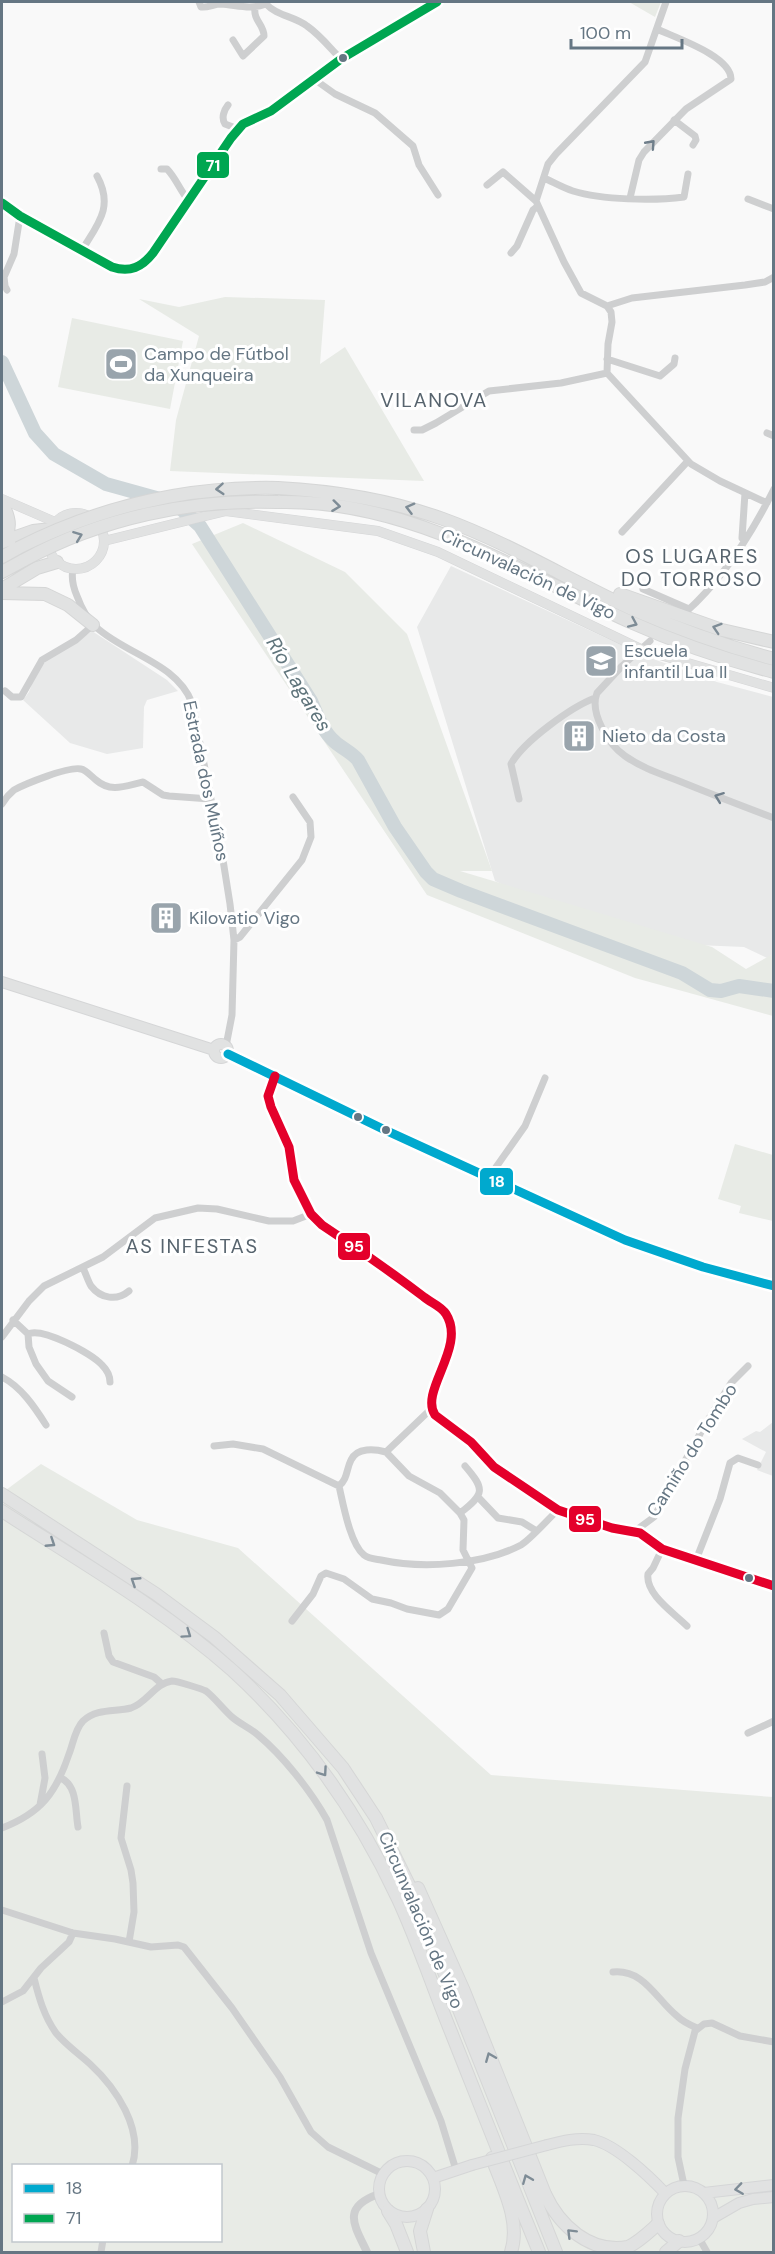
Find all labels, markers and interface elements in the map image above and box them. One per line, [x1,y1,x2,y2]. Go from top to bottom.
scale bar [571,12,682,50]
text: 100 m [580,21,631,45]
unlabelled marker [337,52,349,64]
one-way arrow [644,140,655,151]
line badge: 71 [196,151,230,179]
text: 71 [206,155,220,176]
place label: Campo de Fútbol da Xunqueira [144,342,289,387]
sports icon: Campo de Fútbol da Xunqueira [103,346,139,382]
district label: VILANOVA [380,387,488,413]
one-way arrow [215,482,224,495]
one-way arrow [331,499,340,512]
one-way arrow [405,503,415,516]
street label: Circunvalación de Vigo [437,523,619,625]
one-way arrow [71,531,82,543]
district label: OS LUGARES DO TORROSO [621,543,763,592]
one-way arrow [627,616,638,628]
one-way arrow [712,623,723,635]
water label: Río Lagares [260,632,338,736]
place label: Escuela infantil Lua II [624,639,728,684]
school or university icon: Escuela infantil Lua II [583,643,619,679]
street label: Estrada dos Muíños [177,699,235,863]
building icon: Nieto da Costa [561,718,597,754]
place label: Nieto da Costa [602,724,726,748]
one-way arrow [714,791,725,804]
building icon: Kilovatio Vigo [148,900,184,936]
place label: Kilovatio Vigo [189,906,300,930]
unlabelled marker [352,1111,364,1123]
unlabelled marker [380,1124,392,1136]
line badge: 18 [479,1167,514,1196]
text: 18 [489,1171,505,1192]
line badge: 95 [337,1232,371,1261]
district label: AS INFESTAS [126,1233,258,1259]
text: 95 [344,1236,364,1257]
street label: Camiño do Tombo [641,1379,743,1521]
line badge: 95 [568,1505,602,1533]
text: 95 [575,1509,595,1530]
one-way arrow [44,1535,55,1546]
unlabelled marker [743,1572,755,1584]
one-way arrow [131,1577,142,1588]
one-way arrow [180,1626,191,1637]
one-way arrow [316,1765,327,1776]
street label: Circunvalación de Vigo [373,1828,469,2012]
one-way arrow [485,2052,497,2063]
legend [12,2164,222,2242]
one-way arrow [522,2174,534,2185]
text: 18 [66,2176,83,2200]
one-way arrow [734,2182,743,2194]
text: 71 [66,2206,81,2230]
one-way arrow [567,2229,578,2239]

